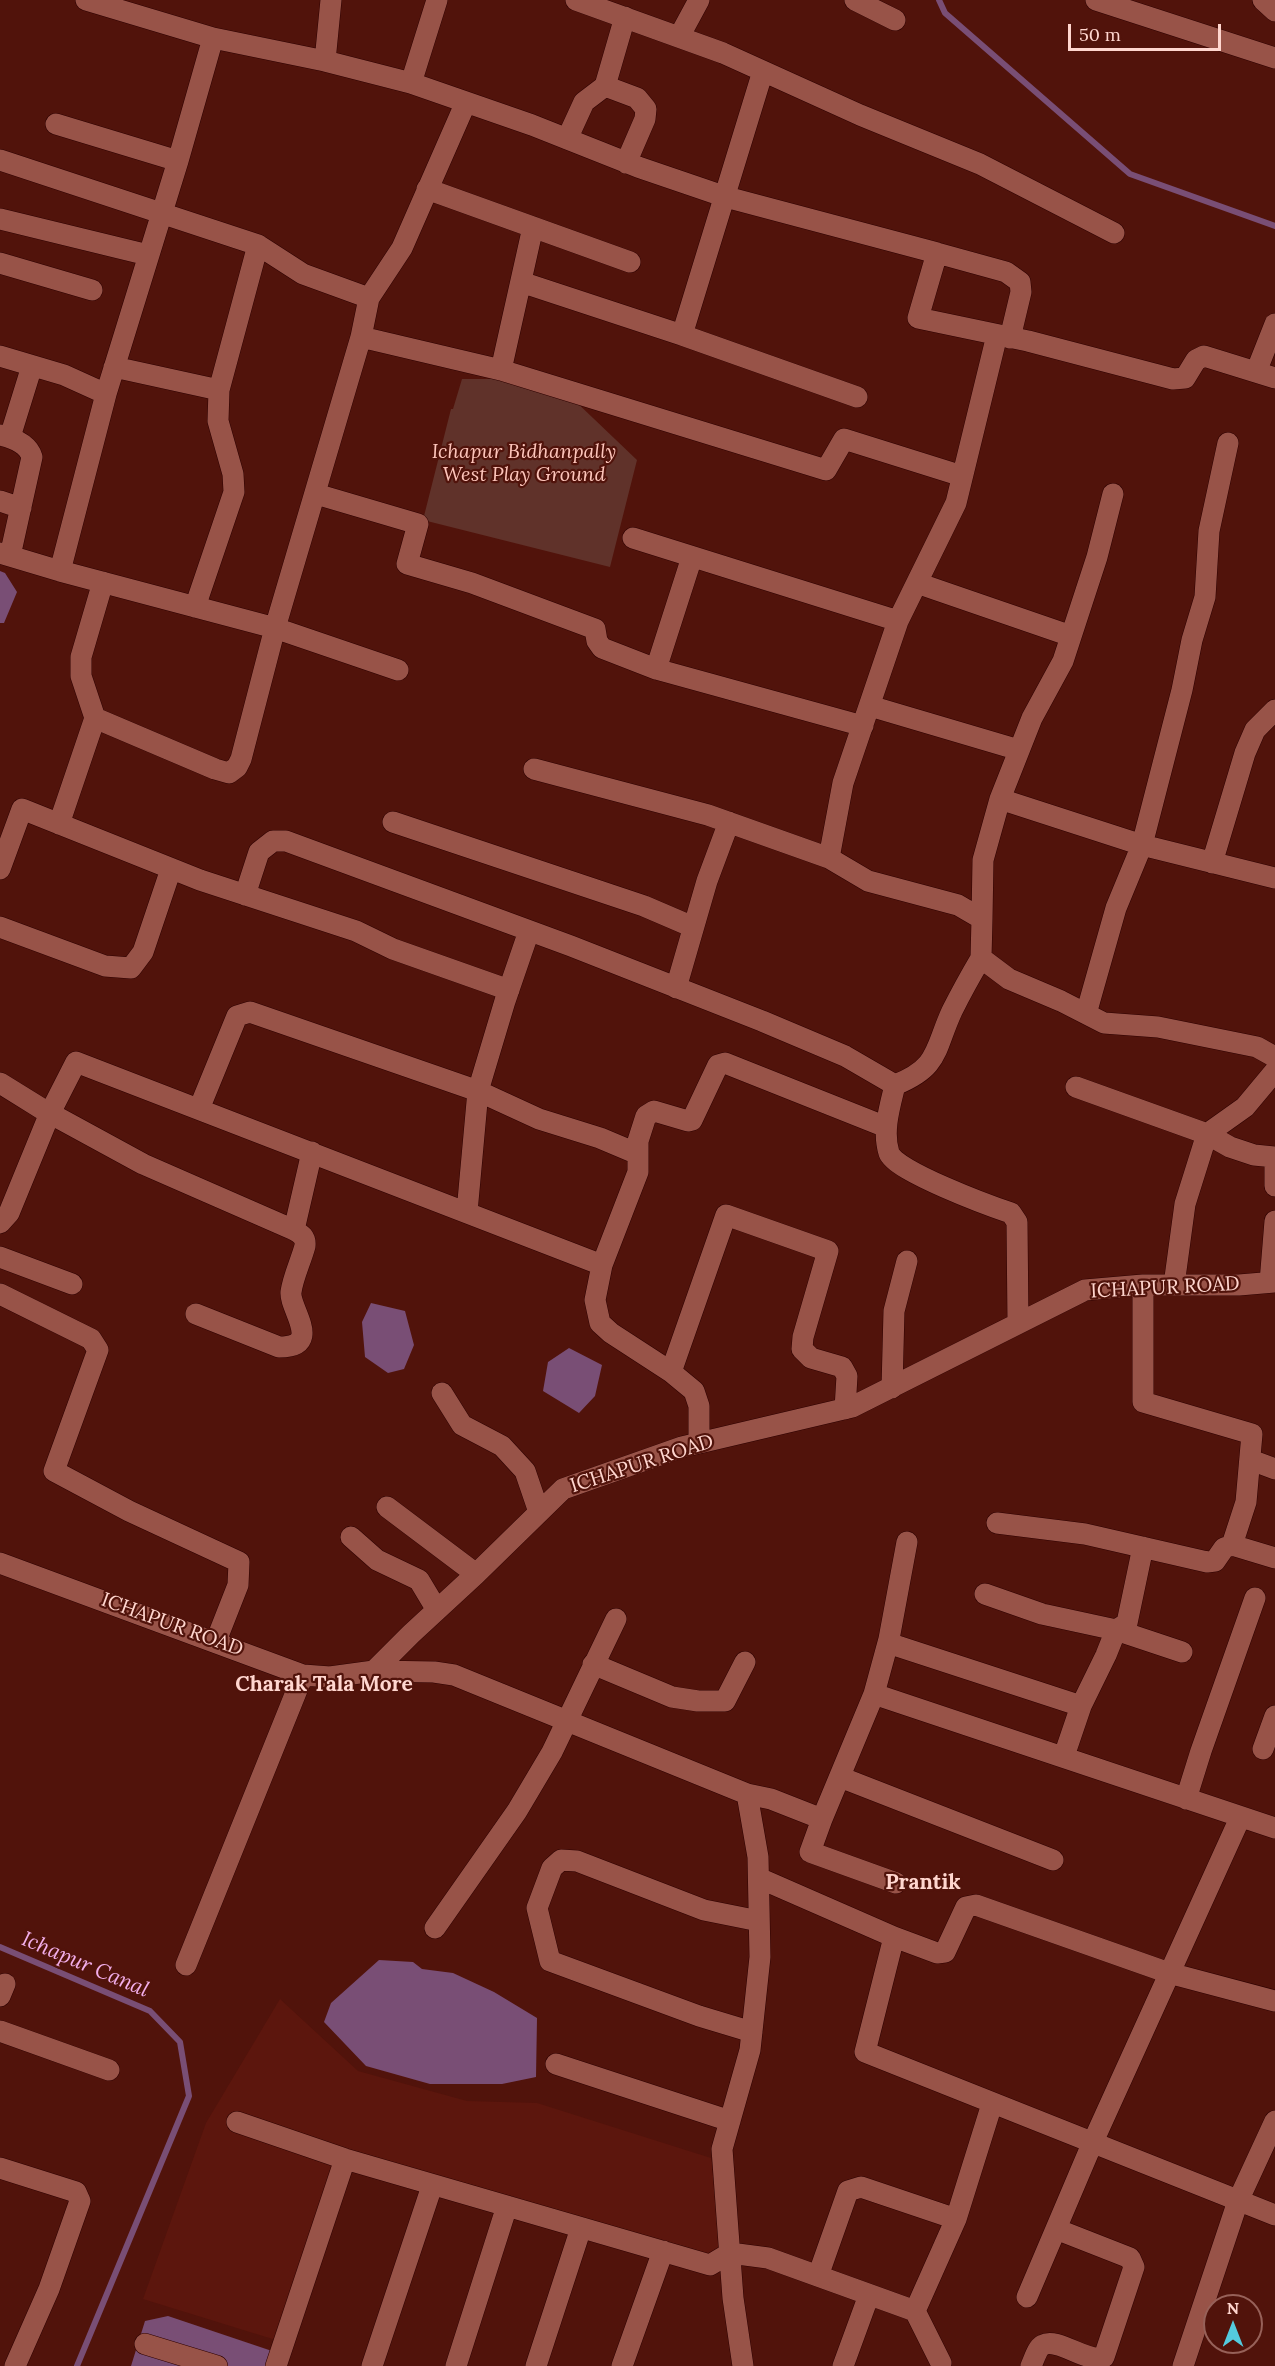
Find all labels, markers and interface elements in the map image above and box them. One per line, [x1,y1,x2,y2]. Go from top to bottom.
scale bar [1071,12,1224,50]
text: 50 m [1079,23,1121,46]
park label: Ichapur Bidhanpally West Play Ground [432,440,616,487]
street label: ICHAPUR ROAD [1090,1272,1240,1304]
street label: ICHAPUR ROAD [567,1430,717,1498]
street label: ICHAPUR ROAD [98,1588,246,1662]
district label: Charak Tala More [235,1672,413,1698]
district label: Prantik [885,1870,961,1896]
water label: Ichapur Canal [18,1927,152,2003]
north arrow [1203,2294,1263,2354]
text: N [1227,2298,1239,2318]

